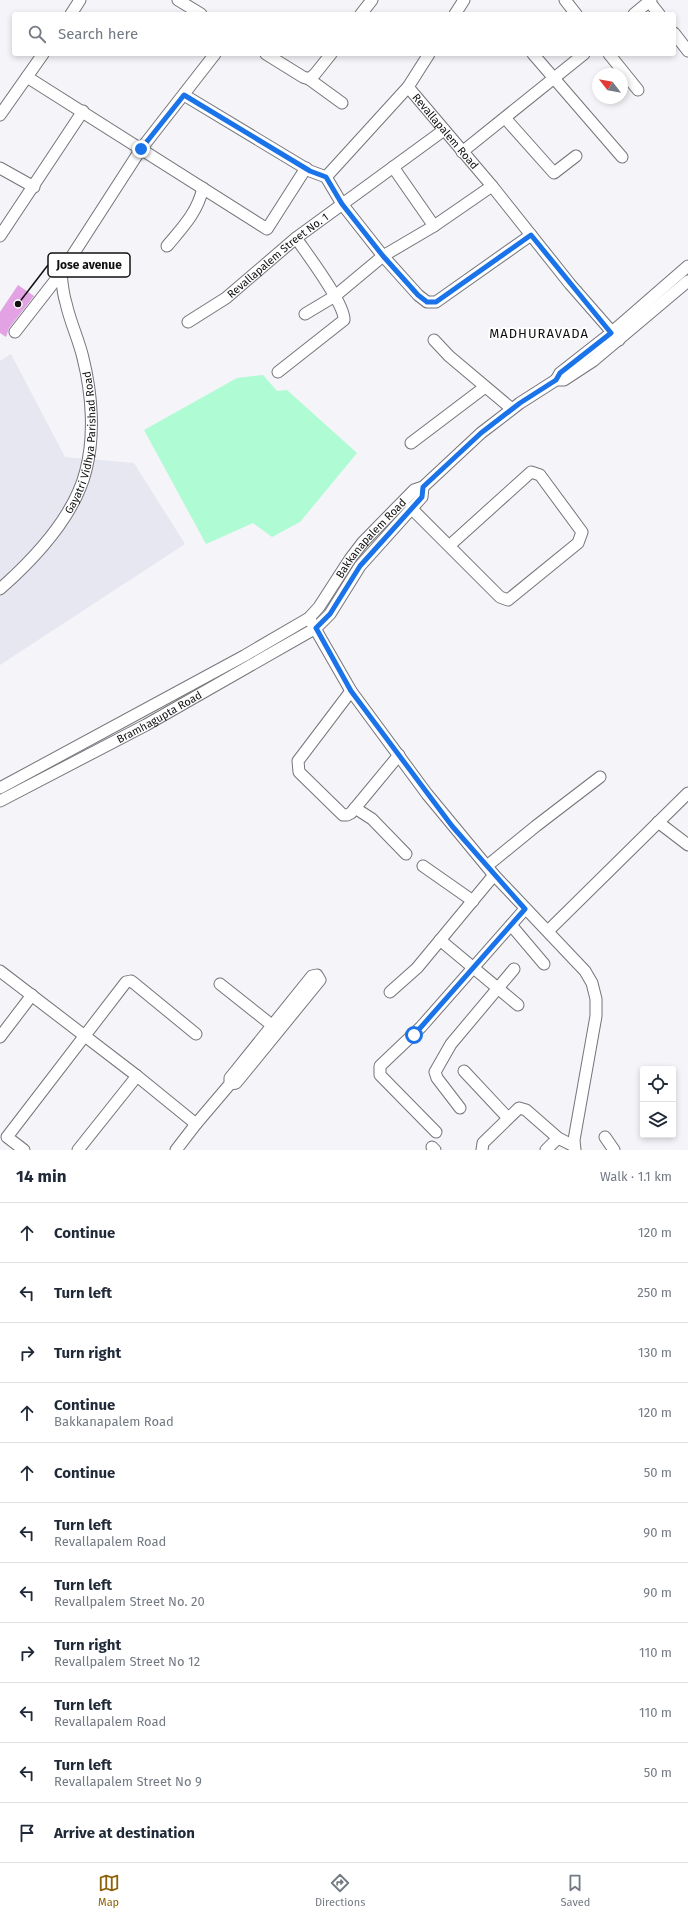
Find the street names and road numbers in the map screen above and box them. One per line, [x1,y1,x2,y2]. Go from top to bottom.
street label: Revallapalem Road [410,91,481,172]
street label: Revallapalem Street No. 1 [225,210,331,301]
street label: Gayatri Vidhya Parishad Road [62,370,98,516]
street label: Bakkanapalem Road [333,496,409,581]
street label: Bramhagupta Road [114,688,204,746]

